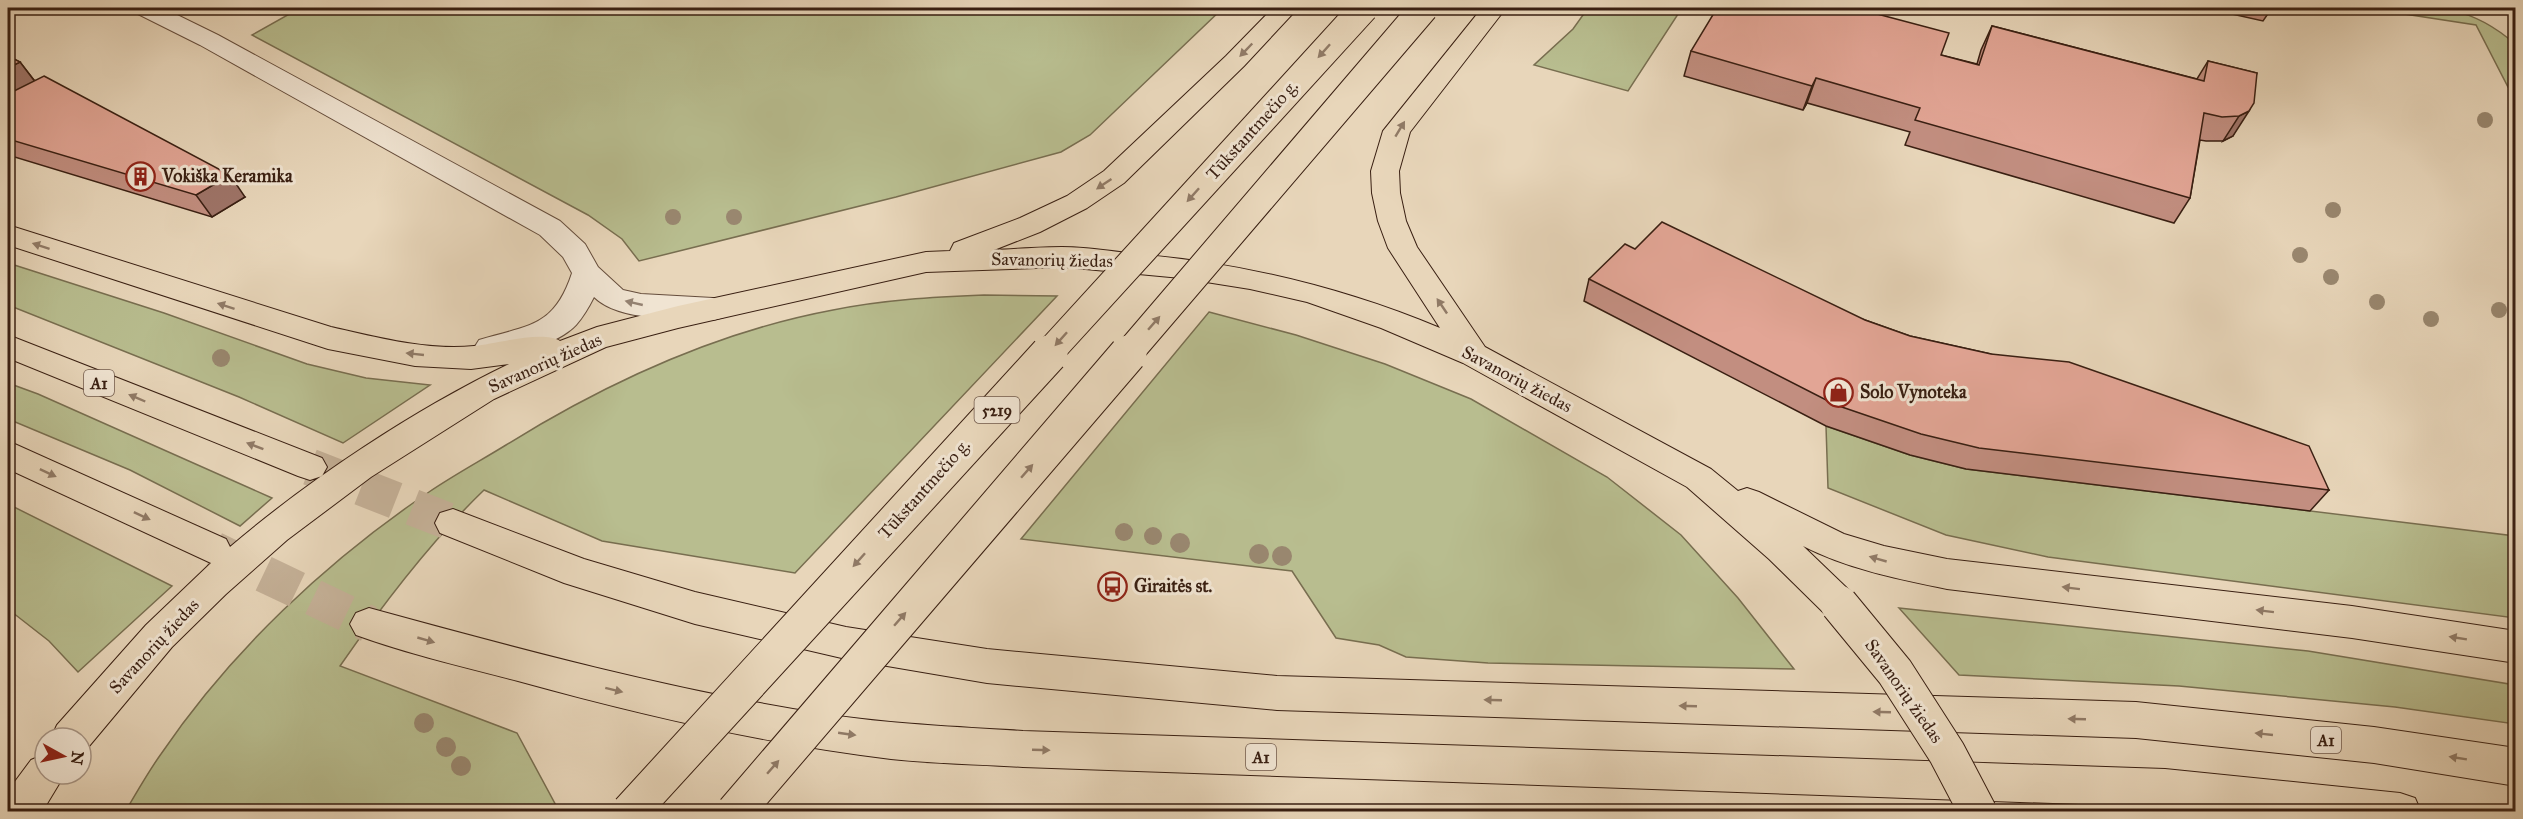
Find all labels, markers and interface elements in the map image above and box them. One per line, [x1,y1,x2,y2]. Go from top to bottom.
one-way arrow [1239,42,1253,56]
one-way arrow [1317,43,1331,58]
street label: Tūkstantmečio g. [1201,75,1303,185]
one-way arrow [1395,121,1406,137]
building icon: Vokiška Keramika [125,160,157,192]
place label: Vokiška Keramika [161,165,293,187]
one-way arrow [1096,178,1112,189]
one-way arrow [1187,187,1200,202]
one-way arrow [32,241,50,250]
street label: Savanorių žiedas [991,248,1113,272]
one-way arrow [624,297,643,307]
one-way arrow [1436,298,1447,315]
one-way arrow [217,300,235,310]
one-way arrow [1147,316,1160,331]
street label: Savanorių žiedas [485,328,605,398]
one-way arrow [1055,331,1068,346]
street label: Savanorių žiedas [1458,341,1576,417]
one-way arrow [405,350,424,359]
road number: A1 [84,370,114,396]
shop icon: Solo Vynoteka [1823,376,1855,408]
place label: Solo Vynoteka [1860,381,1967,404]
one-way arrow [127,393,145,403]
road number: 5219 [974,397,1020,423]
street label: Tūkstantmečio g. [873,434,975,544]
one-way arrow [246,440,264,450]
one-way arrow [1020,464,1033,479]
one-way arrow [40,468,58,478]
one-way arrow [134,512,151,521]
one-way arrow [852,553,866,568]
one-way arrow [1869,554,1887,563]
bus stop icon: Giraitės st. [1097,570,1129,602]
place label: Giraitės st. [1134,575,1213,597]
one-way arrow [2061,584,2080,593]
street label: Savanorių žiedas [104,594,204,698]
one-way arrow [2255,607,2274,616]
one-way arrow [893,612,906,627]
one-way arrow [2448,633,2467,642]
street label: Savanorių žiedas [1860,635,1948,747]
one-way arrow [417,636,435,645]
one-way arrow [605,685,623,695]
one-way arrow [1483,695,1502,704]
one-way arrow [1678,701,1697,711]
one-way arrow [1873,708,1892,717]
one-way arrow [2068,714,2087,723]
north arrow [33,726,93,786]
road number: A1 [2311,727,2341,753]
one-way arrow [2255,729,2274,739]
one-way arrow [837,730,856,739]
road number: A1 [1246,744,1276,770]
one-way arrow [1032,745,1051,754]
text: N [67,750,88,766]
one-way arrow [2448,754,2467,763]
one-way arrow [767,759,780,775]

